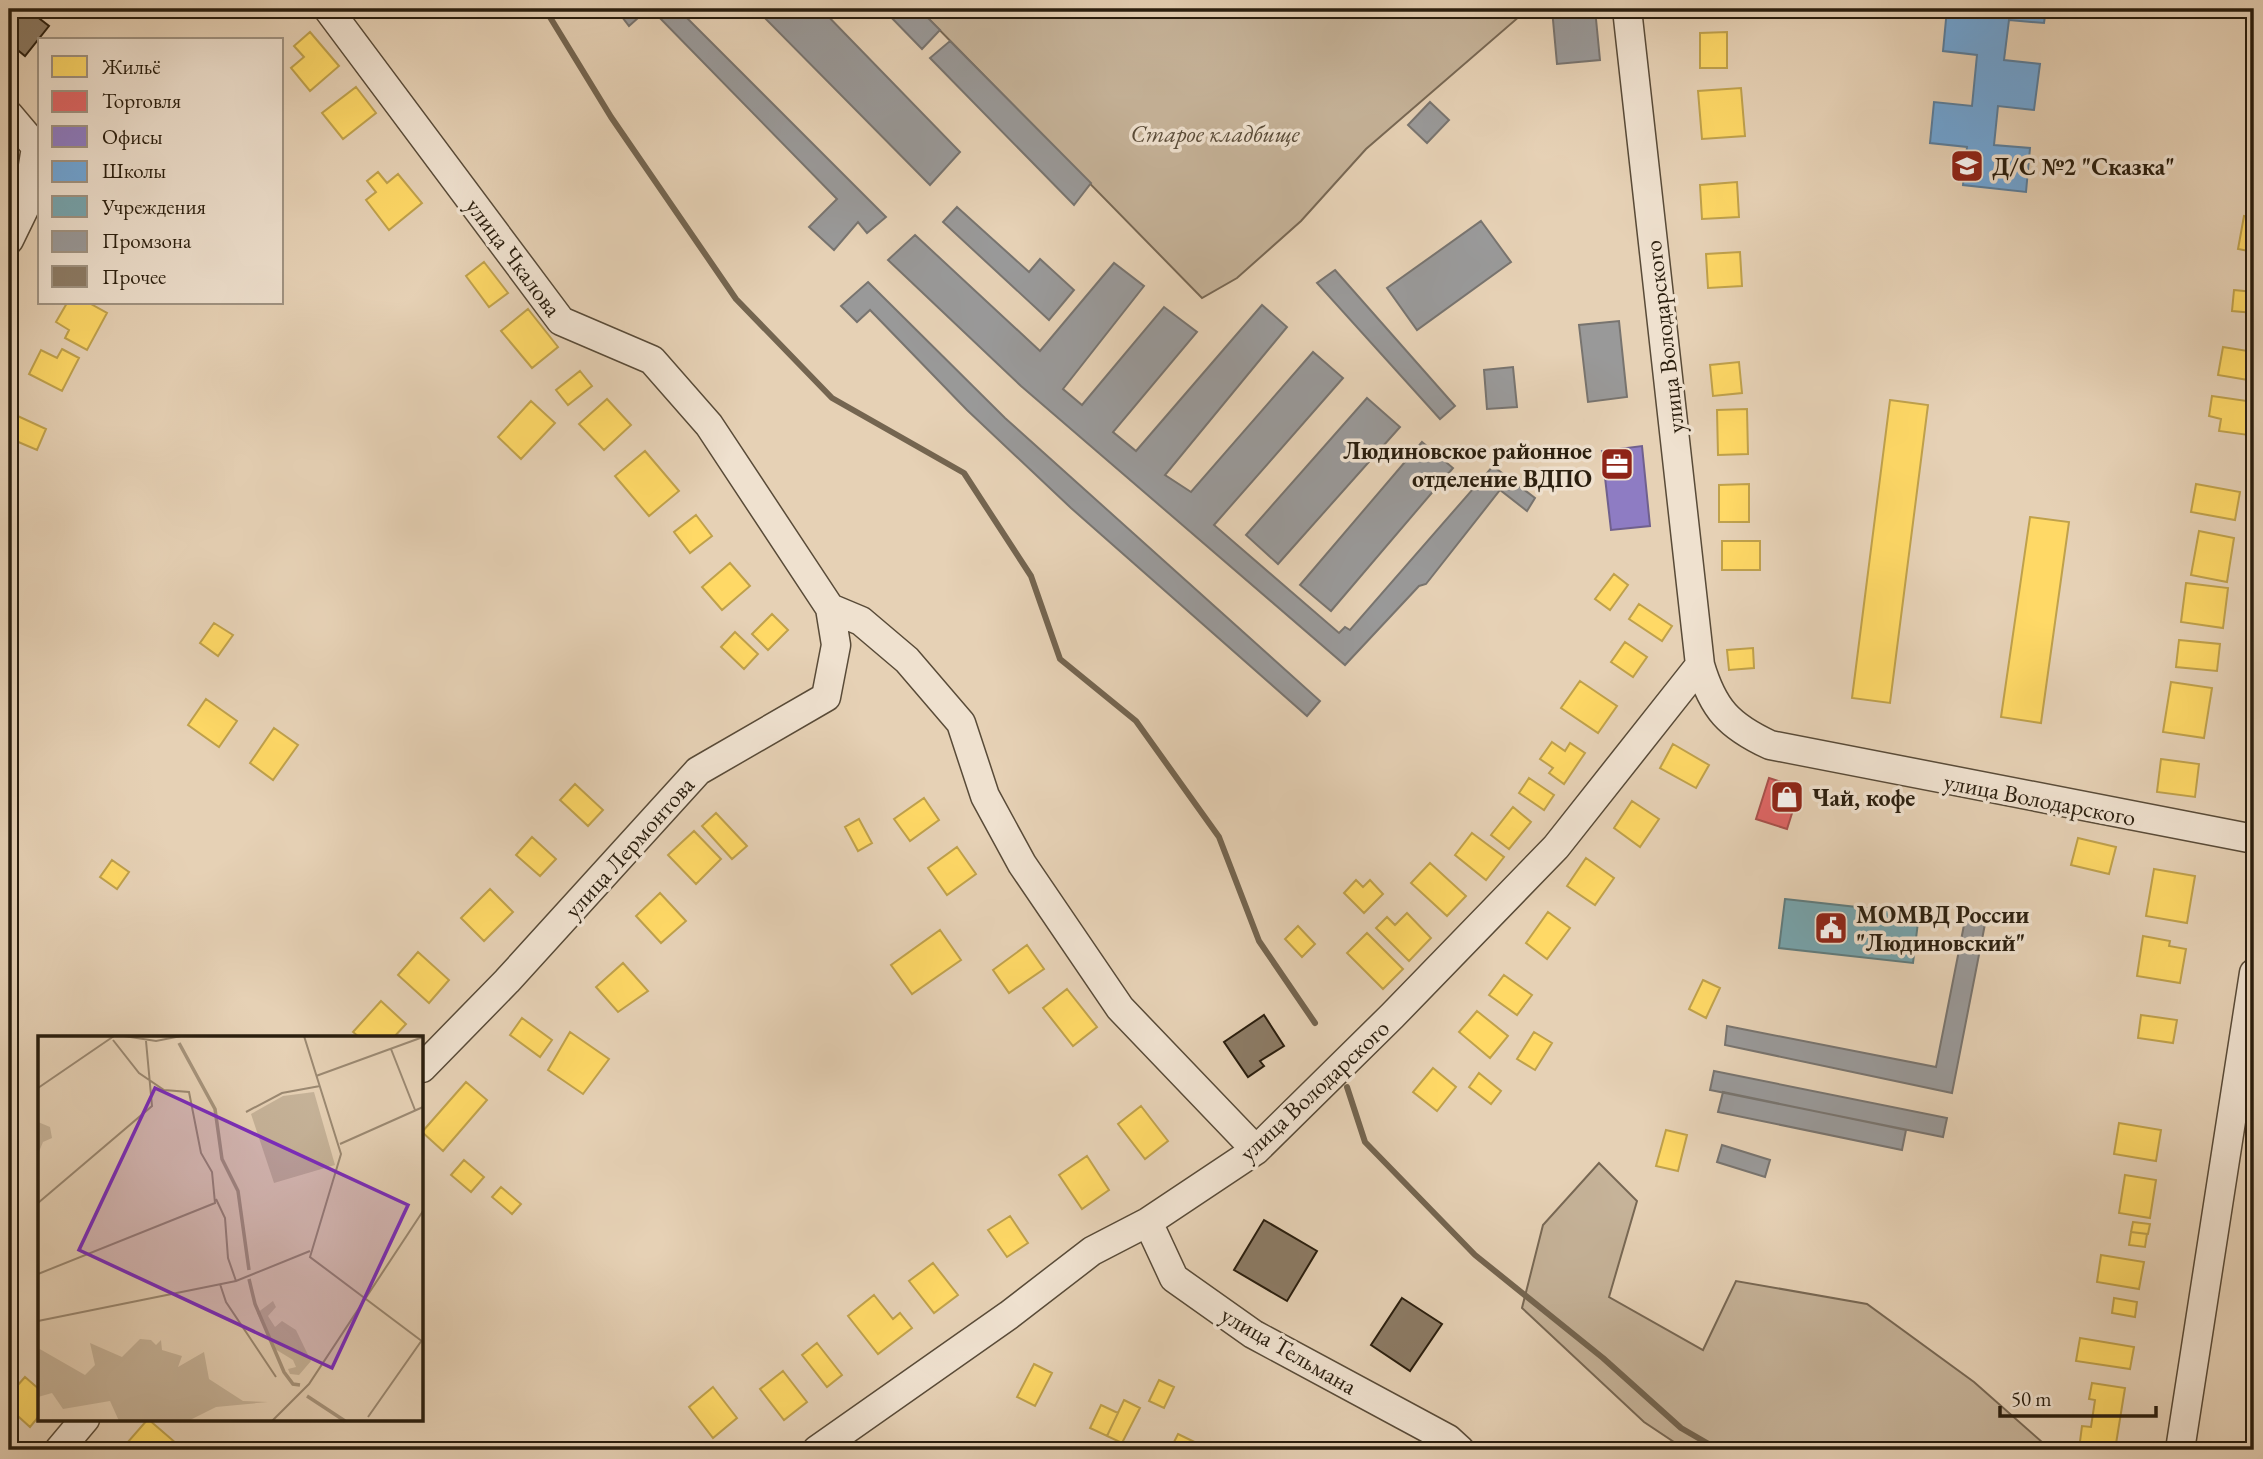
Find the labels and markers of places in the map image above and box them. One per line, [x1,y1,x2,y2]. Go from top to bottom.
school or university icon: Д/С №2 "Сказка" [1948,147,1986,185]
place label: Д/С №2 "Сказка" [1992,151,2175,182]
place label: Людиновское районное отделение ВДПО [1343,435,1592,494]
office icon: Людиновское районное отделение ВДПО [1598,445,1636,483]
shop icon: Чай, кофе [1768,778,1806,816]
place label: Чай, кофе [1812,782,1915,813]
place label: МОМВД России "Людиновский" [1856,899,2029,958]
public building icon: МОМВД России "Людиновский" [1812,909,1850,947]

